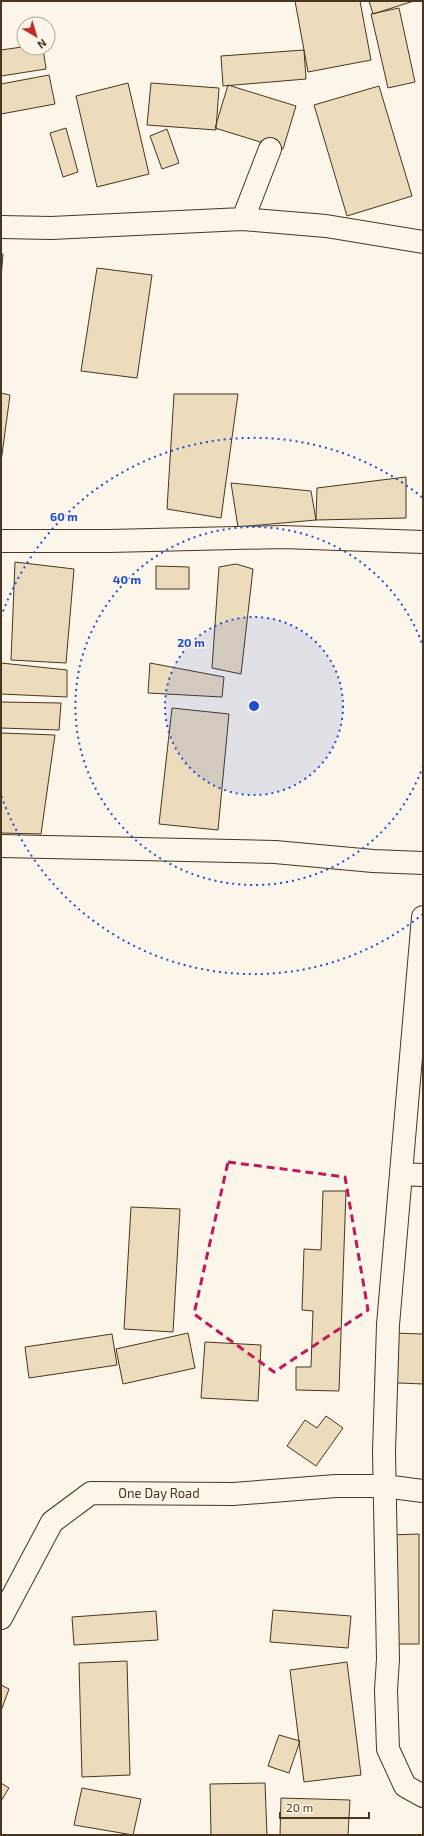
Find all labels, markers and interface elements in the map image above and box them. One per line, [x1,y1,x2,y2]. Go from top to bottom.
north arrow [16,16,56,56]
text: N [35,37,50,52]
text: 60 m [50,509,78,523]
text: 40 m [113,572,141,586]
text: 20 m [177,635,205,649]
centre of rings [247,699,261,713]
street label: One Day Road [118,1485,200,1501]
scale bar [280,1794,369,1820]
text: 20 m [286,1800,313,1814]

